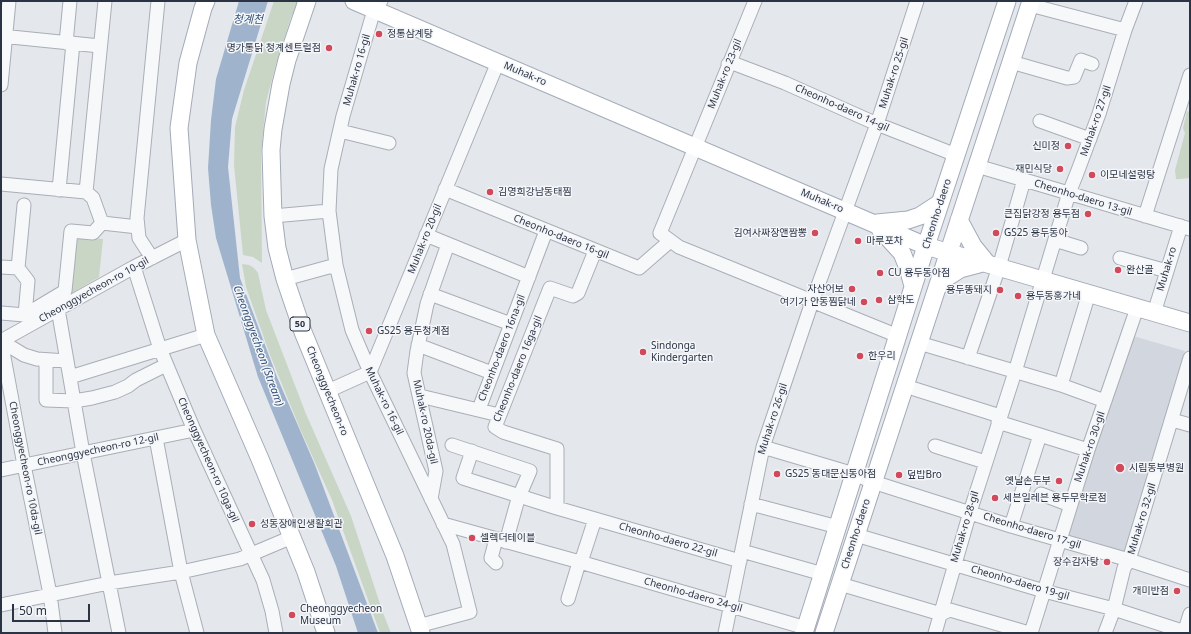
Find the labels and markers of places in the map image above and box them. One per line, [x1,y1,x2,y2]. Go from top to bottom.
place label: 정통삼계탕 [387,28,433,40]
marker: 정통삼계탕 [374,29,384,39]
place label: 명가통닭 청계센트럴점 [226,42,321,54]
marker: 명가통닭 청계센트럴점 [324,43,334,53]
place label: 신미정 [1032,140,1060,152]
marker: 신미정 [1063,141,1073,151]
place label: 재민식당 [1015,163,1052,175]
marker: 재민식당 [1055,164,1065,174]
place label: 이모네설렁탕 [1100,169,1155,181]
marker: 이모네설렁탕 [1087,170,1097,180]
place label: 김영희강남동태찜 [498,186,572,198]
marker: 김영희강남동태찜 [485,187,495,197]
place label: 큰집닭강정 용두점 [1004,208,1080,220]
marker: 큰집닭강정 용두점 [1083,209,1093,219]
place label: 김여사짜장앤짬뽕 [733,227,807,239]
place label: GS25 용두동아 [1004,227,1068,239]
marker: 김여사짜장앤짬뽕 [810,228,820,238]
marker: GS25 용두동아 [991,228,1001,238]
place label: 마루포차 [866,235,903,247]
marker: 마루포차 [853,236,863,246]
place label: 완산골 [1126,264,1154,276]
marker: 완산골 [1113,265,1123,275]
place label: CU 용두동아점 [888,267,950,279]
marker: CU 용두동아점 [875,268,885,278]
place label: 자산어보 [807,283,844,295]
marker: 자산어보 [847,284,857,294]
place label: 용두똥돼지 [946,284,992,296]
marker: 용두똥돼지 [995,285,1005,295]
place label: 용두동홍가네 [1026,290,1081,302]
marker: 용두동홍가네 [1013,291,1023,301]
place label: 삼학도 [887,294,915,306]
marker: 삼학도 [874,295,884,305]
place label: 여기가 안동찜닭네 [780,296,856,308]
marker: 여기가 안동찜닭네 [859,297,869,307]
place label: GS25 용두청계점 [377,325,450,337]
marker: GS25 용두청계점 [364,326,374,336]
place label: Sindonga Kindergarten [651,340,713,364]
marker: Sindonga Kindergarten [638,347,648,357]
place label: 한우리 [868,350,896,362]
marker: 한우리 [855,351,865,361]
marker: 시립동부병원 [1114,462,1126,474]
place label: 시립동부병원 [1129,462,1184,474]
place label: GS25 동대문신동아점 [785,468,876,480]
marker: GS25 동대문신동아점 [772,469,782,479]
place label: 덮밥Bro [907,469,942,481]
marker: 덮밥Bro [894,470,904,480]
place label: 옛날손두부 [1005,475,1051,487]
marker: 옛날손두부 [1054,476,1064,486]
place label: 세븐일레븐 용두무학로점 [1003,492,1107,504]
marker: 세븐일레븐 용두무학로점 [990,493,1000,503]
place label: 성동장애인생활회관 [260,518,343,530]
marker: 성동장애인생활회관 [247,519,257,529]
place label: 셀렉더테이블 [480,532,535,544]
marker: 셀렉더테이블 [467,533,477,543]
place label: 장수감자탕 [1053,556,1099,568]
marker: 장수감자탕 [1102,557,1112,567]
place label: 개미반점 [1132,585,1169,597]
marker: 개미반점 [1172,586,1182,596]
place label: Cheonggyecheon Museum [300,603,382,626]
marker: Cheonggyecheon Museum [287,610,297,620]

